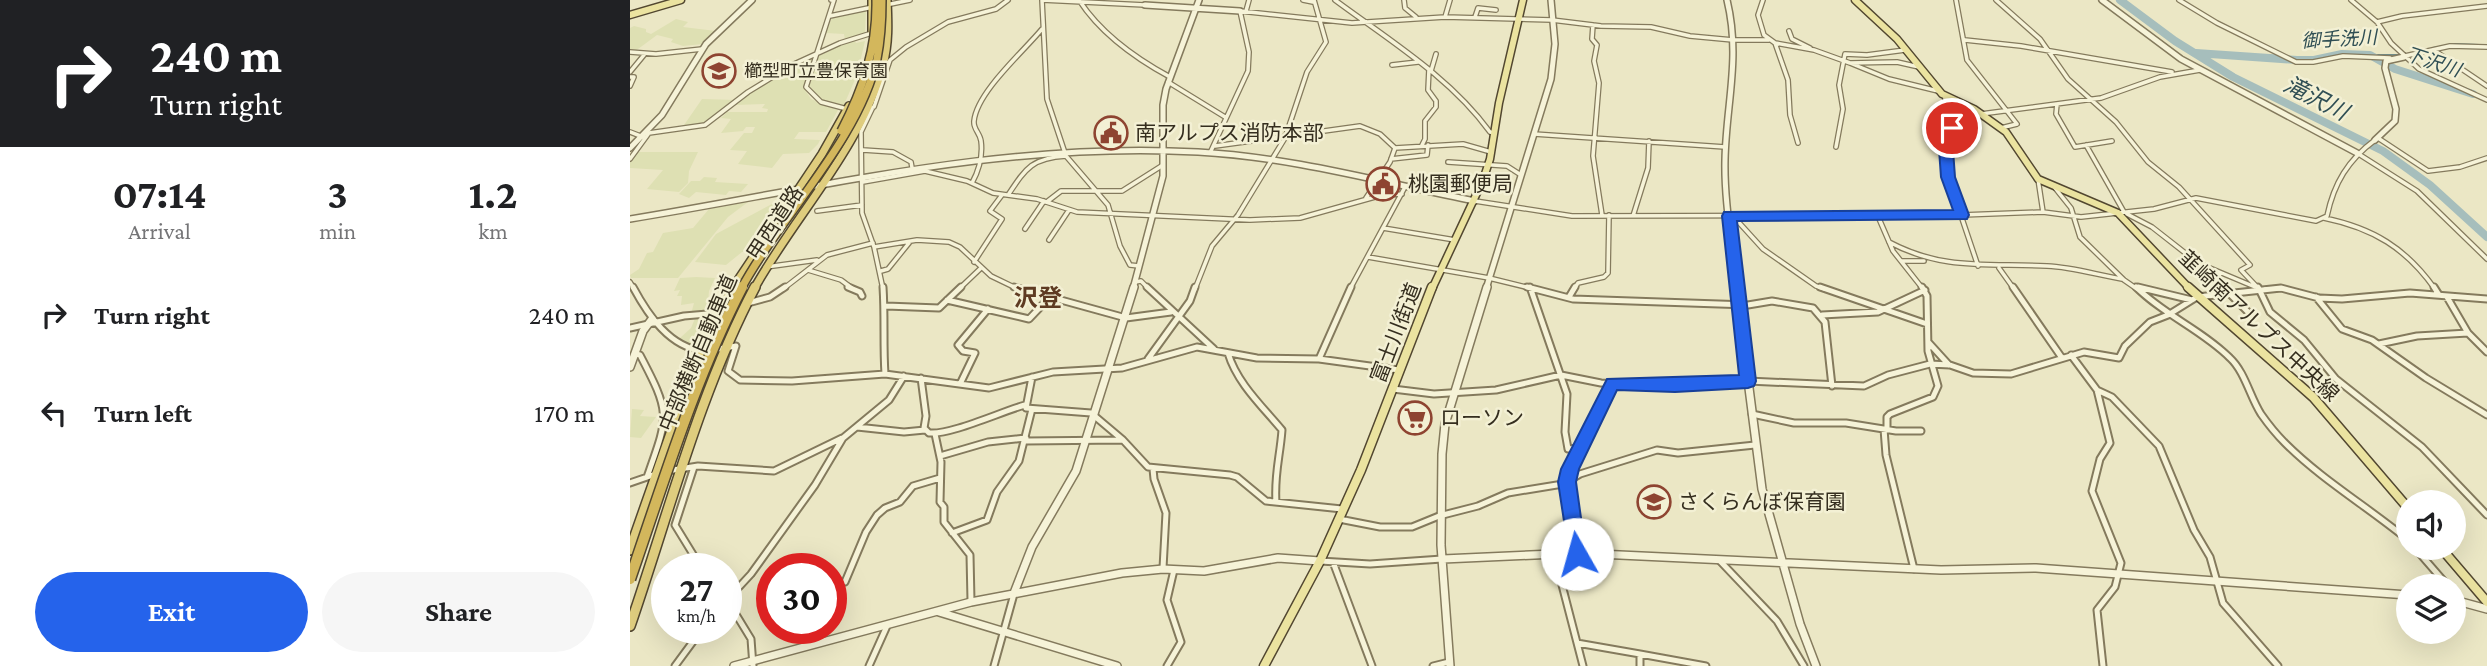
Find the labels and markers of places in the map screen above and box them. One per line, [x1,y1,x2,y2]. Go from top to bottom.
school or university icon: 櫛型町立豊保育園 [700,52,738,90]
place label: 櫛型町立豊保育園 [744,61,888,81]
pin [1922,98,1982,158]
public building icon: 南アルプス消防本部 [1092,114,1130,152]
place label: 南アルプス消防本部 [1135,121,1324,145]
public building icon: 桃園郵便局 [1364,165,1402,203]
place label: 桃園郵便局 [1408,172,1513,196]
supermarket icon: ローソン [1396,399,1434,437]
place label: ローソン [1440,406,1524,430]
school or university icon: さくらんぼ保育園 [1635,483,1673,521]
place label: さくらんぼ保育園 [1678,490,1846,514]

